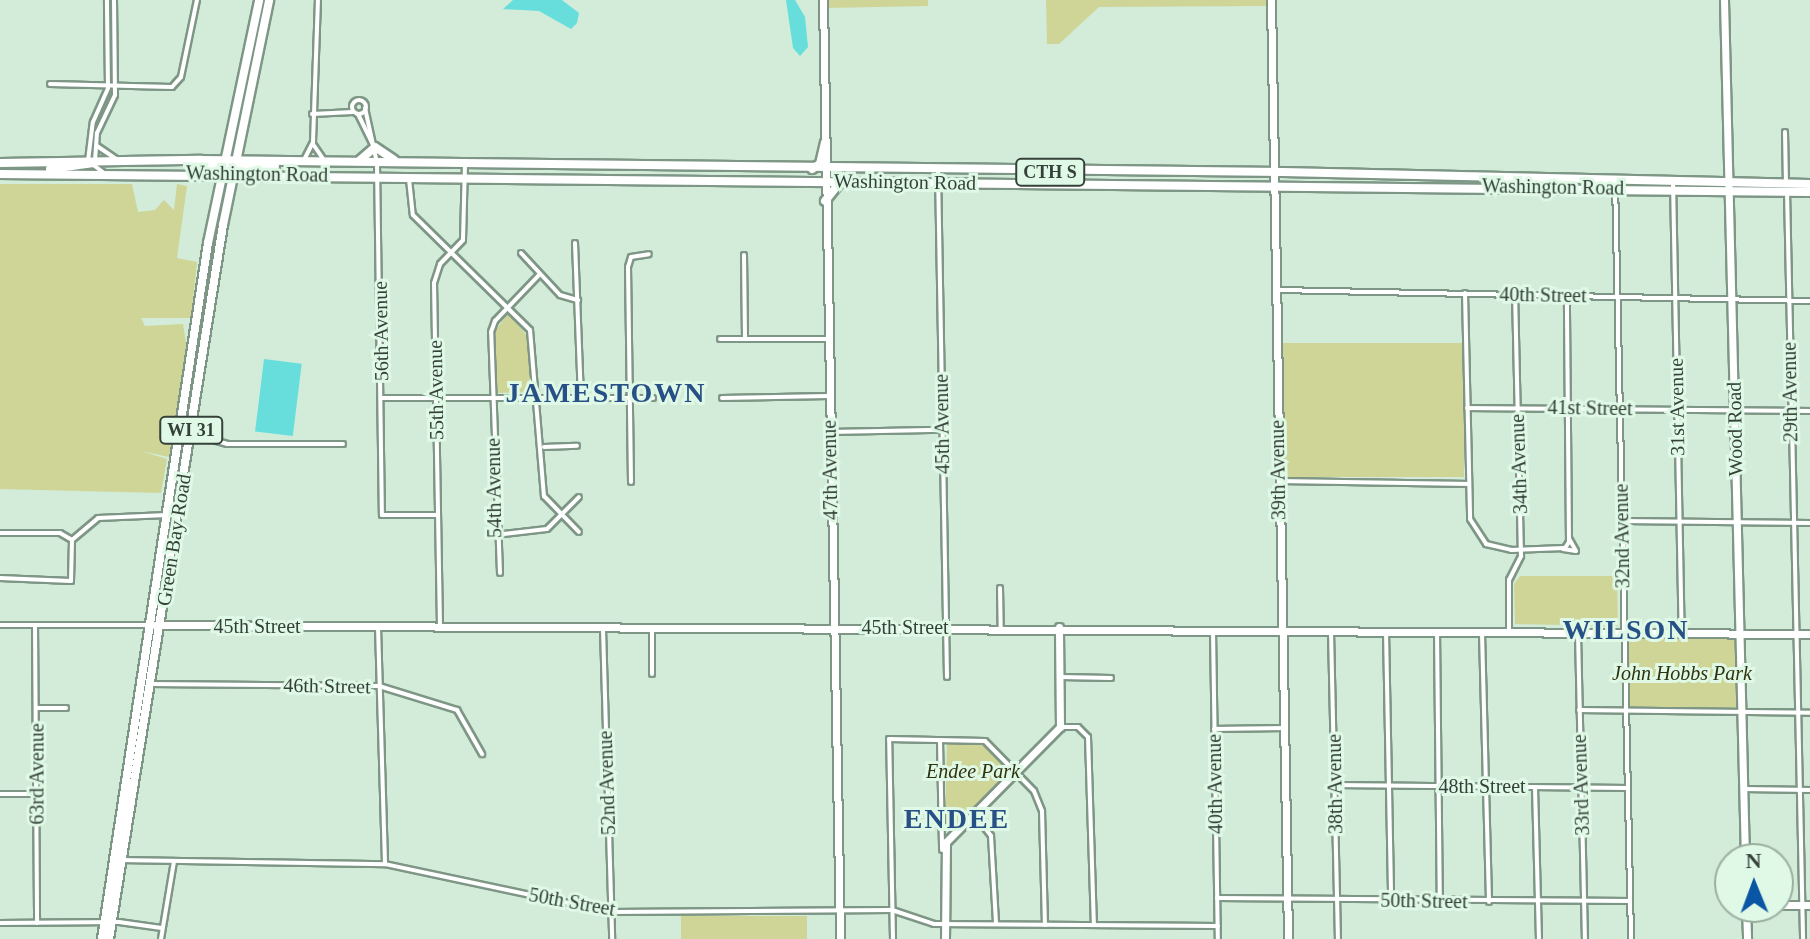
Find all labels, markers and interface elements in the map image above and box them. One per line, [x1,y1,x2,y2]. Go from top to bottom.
road number: CTH S [1014,158,1086,186]
street label: Washington Road [186,161,328,187]
street label: Washington Road [834,169,976,195]
street label: Washington Road [1482,174,1624,200]
street label: 56th Avenue [368,280,394,382]
street label: 40th Street [1499,282,1587,308]
street label: 55th Avenue [423,339,449,441]
street label: 29th Avenue [1777,341,1803,443]
street label: 31st Avenue [1664,357,1690,457]
street label: 45th Avenue [929,373,955,475]
district label: JAMESTOWN [505,376,707,410]
street label: Wood Road [1722,382,1748,476]
street label: 41st Street [1547,395,1633,421]
street label: 34th Avenue [1505,413,1533,515]
road number: WI 31 [159,416,223,444]
street label: 47th Avenue [817,419,843,521]
street label: 39th Avenue [1265,419,1291,521]
street label: 54th Avenue [481,437,507,539]
street label: Green Bay Road [152,472,196,608]
street label: 32nd Avenue [1609,483,1635,589]
district label: WILSON [1562,613,1690,647]
street label: 45th Street [213,614,301,638]
street label: 45th Street [861,615,949,639]
park label: John Hobbs Park [1612,661,1752,685]
street label: 46th Street [283,673,371,699]
street label: 63rd Avenue [25,723,49,825]
street label: 52nd Avenue [593,730,621,836]
street label: 40th Avenue [1202,733,1228,835]
street label: 38th Avenue [1322,733,1348,835]
street label: 33rd Avenue [1567,733,1595,837]
park label: Endee Park [926,759,1020,783]
street label: 48th Street [1438,774,1526,798]
district label: ENDEE [904,802,1010,836]
north arrow [1714,843,1794,923]
text: N [1745,848,1762,873]
street label: 50th Street [527,883,617,921]
street label: 50th Street [1380,888,1468,914]

